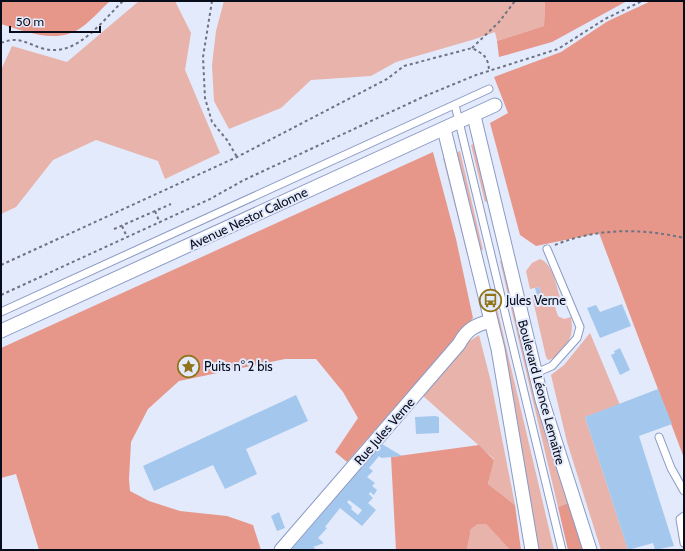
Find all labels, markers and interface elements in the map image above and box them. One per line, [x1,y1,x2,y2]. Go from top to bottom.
scale bar [10,8,100,34]
text: 50 m [16,14,44,29]
street label: Avenue Nestor Calonne [186,183,310,253]
bus stop icon: Jules Verne [478,287,504,313]
place label: Jules Verne [505,292,566,308]
street label: Boulevard Léonce Lemaître [515,318,569,466]
place icon: Puits n° 2 bis [175,353,201,379]
place label: Puits n° 2 bis [204,358,273,374]
street label: Rue Jules Verne [350,394,418,468]

